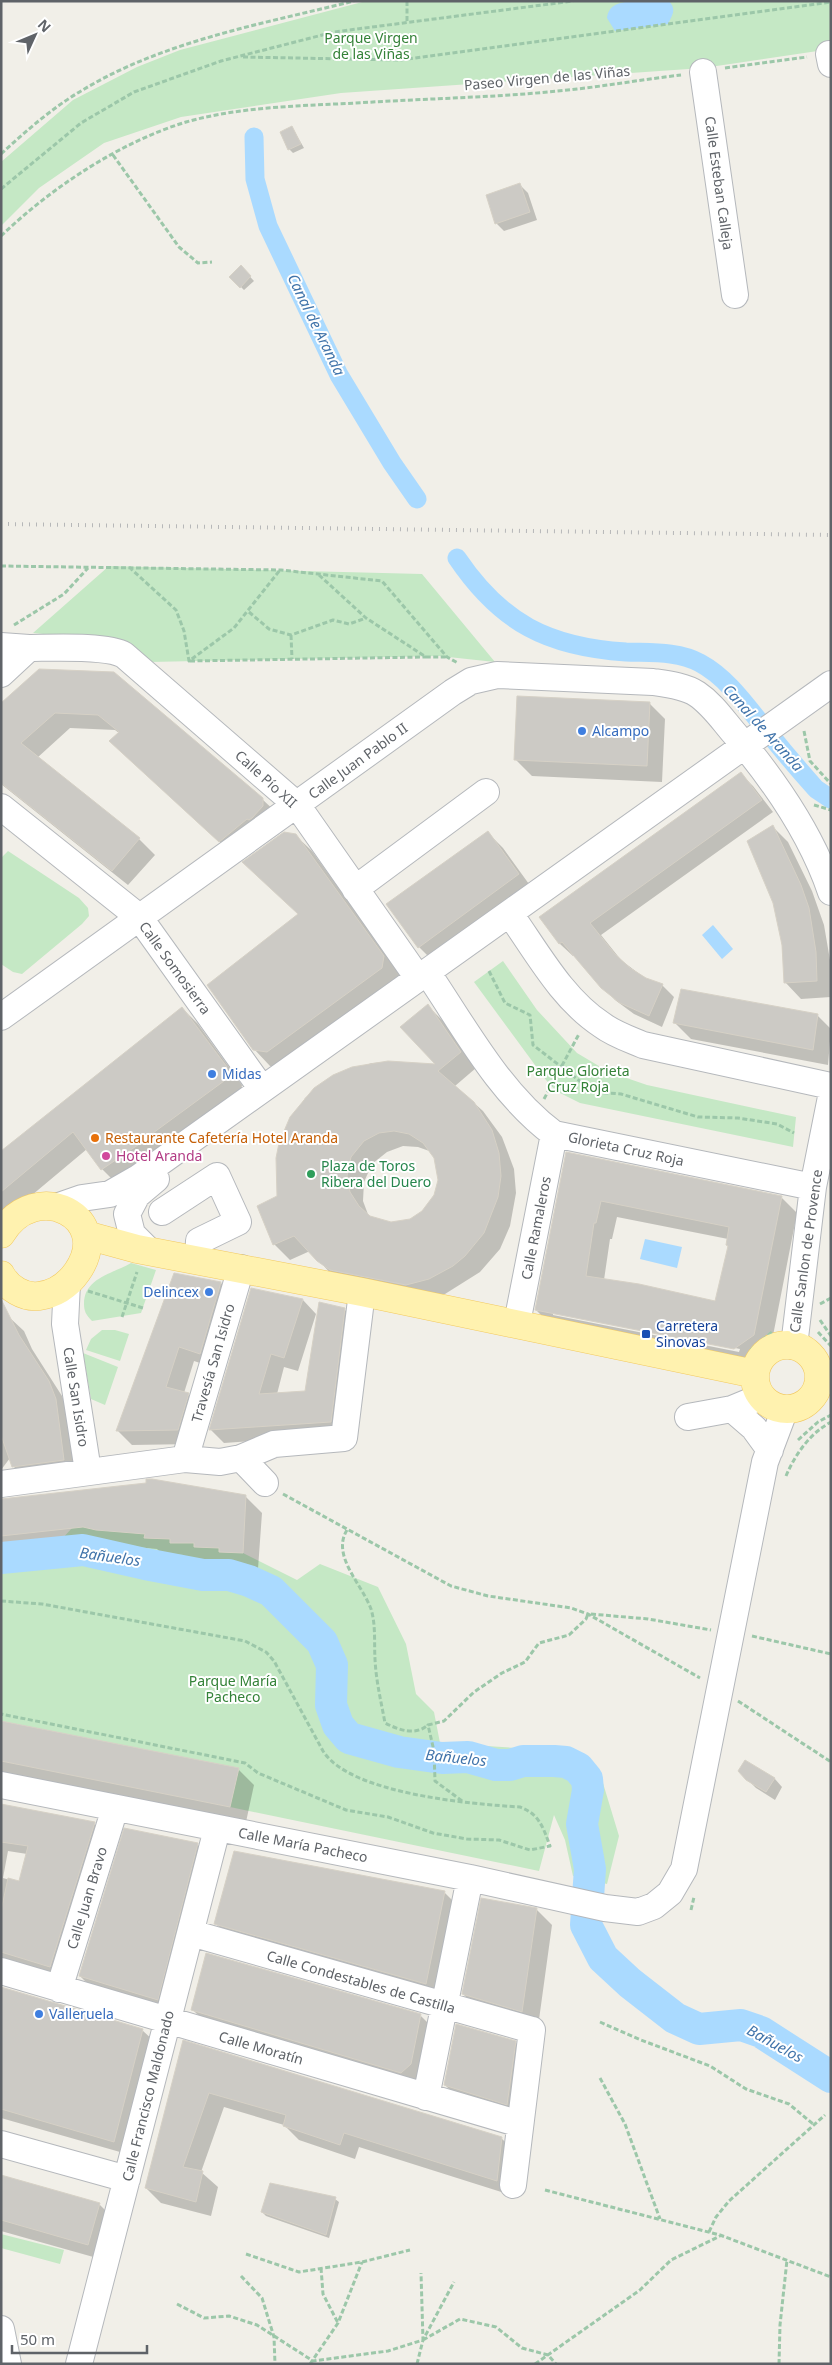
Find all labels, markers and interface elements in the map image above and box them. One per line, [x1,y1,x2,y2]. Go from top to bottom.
north arrow [10,10,60,60]
text: N [34,15,56,36]
park label: Parque Virgen de las Viñas [324,28,418,63]
street label: Paseo Virgen de las Viñas [463,61,631,94]
street label: Calle Esteban Calleja [701,115,738,251]
water label: Canal de Aranda [284,270,350,379]
water label: Canal de Aranda [719,679,809,776]
street label: Calle Juan Pablo II [304,718,411,803]
place label: Alcampo [592,721,649,740]
marker: Alcampo [576,725,588,737]
street label: Calle Pío XII [231,746,302,812]
street label: Calle Somosierra [135,917,216,1018]
park label: Parque Glorieta Cruz Roja [526,1061,630,1096]
place label: Midas [222,1064,262,1083]
marker: Midas [206,1068,218,1080]
street label: Glorieta Cruz Roja [566,1127,686,1170]
place label: Restaurante Cafetería Hotel Aranda [105,1128,338,1147]
marker: Restaurante Cafetería Hotel Aranda [89,1132,101,1144]
place label: Hotel Aranda [116,1146,202,1165]
marker: Hotel Aranda [100,1150,112,1162]
place label: Plaza de Toros Ribera del Duero [321,1156,431,1191]
marker: Plaza de Toros Ribera del Duero [305,1168,317,1180]
street label: Calle Sanlon de Provence [785,1168,826,1334]
street label: Calle Ramaleros [516,1174,555,1281]
place label: Delincex [143,1282,200,1301]
marker: Delincex [203,1286,215,1298]
street label: Travesía San Isidro [186,1301,239,1424]
place label: Carretera Sinovas [656,1316,718,1351]
marker: Carretera Sinovas [640,1328,652,1340]
street label: Calle San Isidro [59,1346,94,1448]
water label: Bañuelos [78,1542,142,1570]
park label: Parque María Pacheco [189,1671,277,1706]
water label: Bañuelos [425,1744,488,1770]
street label: Calle María Pacheco [237,1823,370,1866]
street label: Calle Juan Bravo [62,1844,111,1951]
street label: Calle Condestables de Castilla [265,1945,458,2018]
place label: Valleruela [49,2004,114,2023]
marker: Valleruela [33,2008,45,2020]
street label: Calle Francisco Maldonado [117,2008,178,2183]
water label: Bañuelos [744,2020,808,2067]
street label: Calle Moratín [217,2026,306,2069]
scale bar [12,2322,148,2354]
text: 50 m [20,2329,55,2349]

